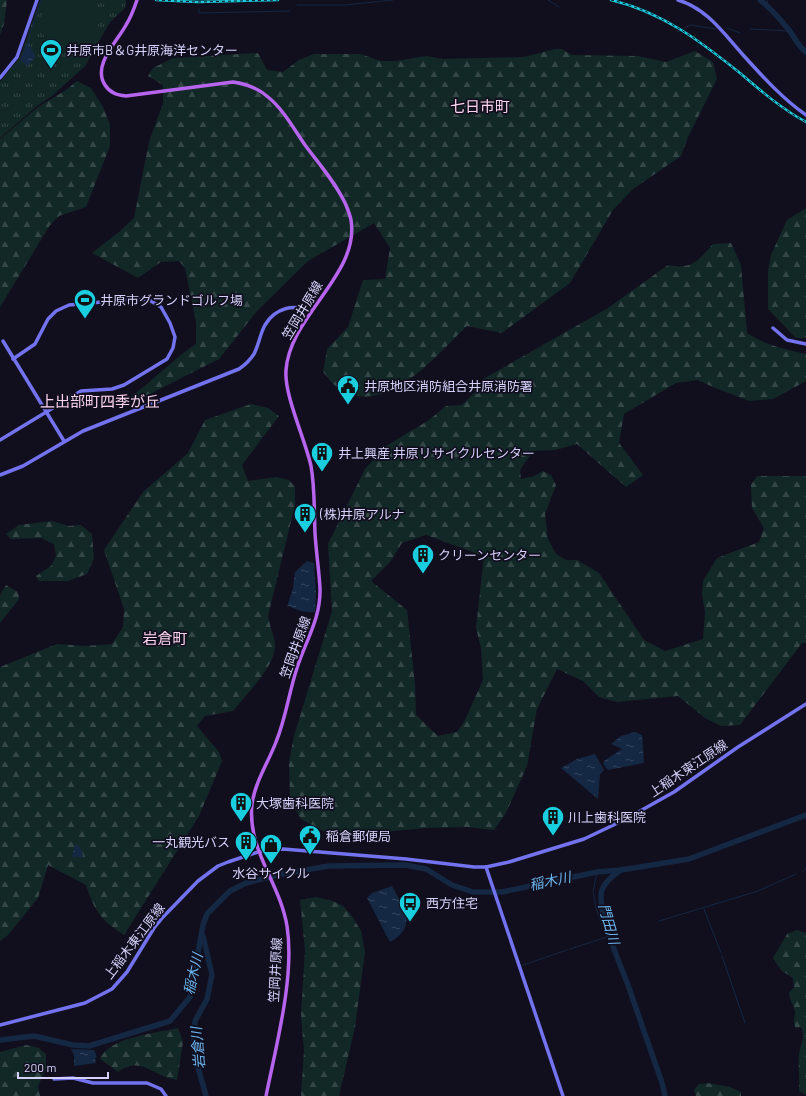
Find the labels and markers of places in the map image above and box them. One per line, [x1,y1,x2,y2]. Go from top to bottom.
sports icon: 井原市B＆G井原海洋センター [38,37,64,70]
place label: 井原市B＆G井原海洋センター [66,42,238,58]
sports icon: 井原市グランドゴルフ場 [72,287,98,320]
place label: 井原市グランドゴルフ場 [100,292,243,308]
public building icon: 井原地区消防組合井原消防署 [335,373,361,406]
place label: 井原地区消防組合井原消防署 [364,378,533,394]
building icon: 井上興産 井原リサイクルセンター [309,440,335,473]
place label: 井上興産 井原リサイクルセンター [338,445,535,461]
building icon: (株)井原アルナ [292,501,318,534]
place label: (株)井原アルナ [319,506,405,522]
building icon: クリーンセンター [410,542,436,575]
place label: クリーンセンター [438,547,541,563]
building icon: 大塚歯科医院 [228,790,254,823]
place label: 大塚歯科医院 [256,795,334,811]
building icon: 川上歯科医院 [540,804,566,837]
place label: 川上歯科医院 [568,809,646,825]
public building icon: 稲倉郵便局 [297,823,323,856]
place label: 稲倉郵便局 [326,828,391,844]
building icon: 一丸観光バス [233,829,259,862]
shop icon: 水谷サイクル [258,832,284,865]
place label: 一丸観光バス [152,834,230,850]
place label: 水谷サイクル [232,865,310,881]
bus stop icon: 西方住宅 [397,890,423,923]
place label: 西方住宅 [426,895,478,911]

